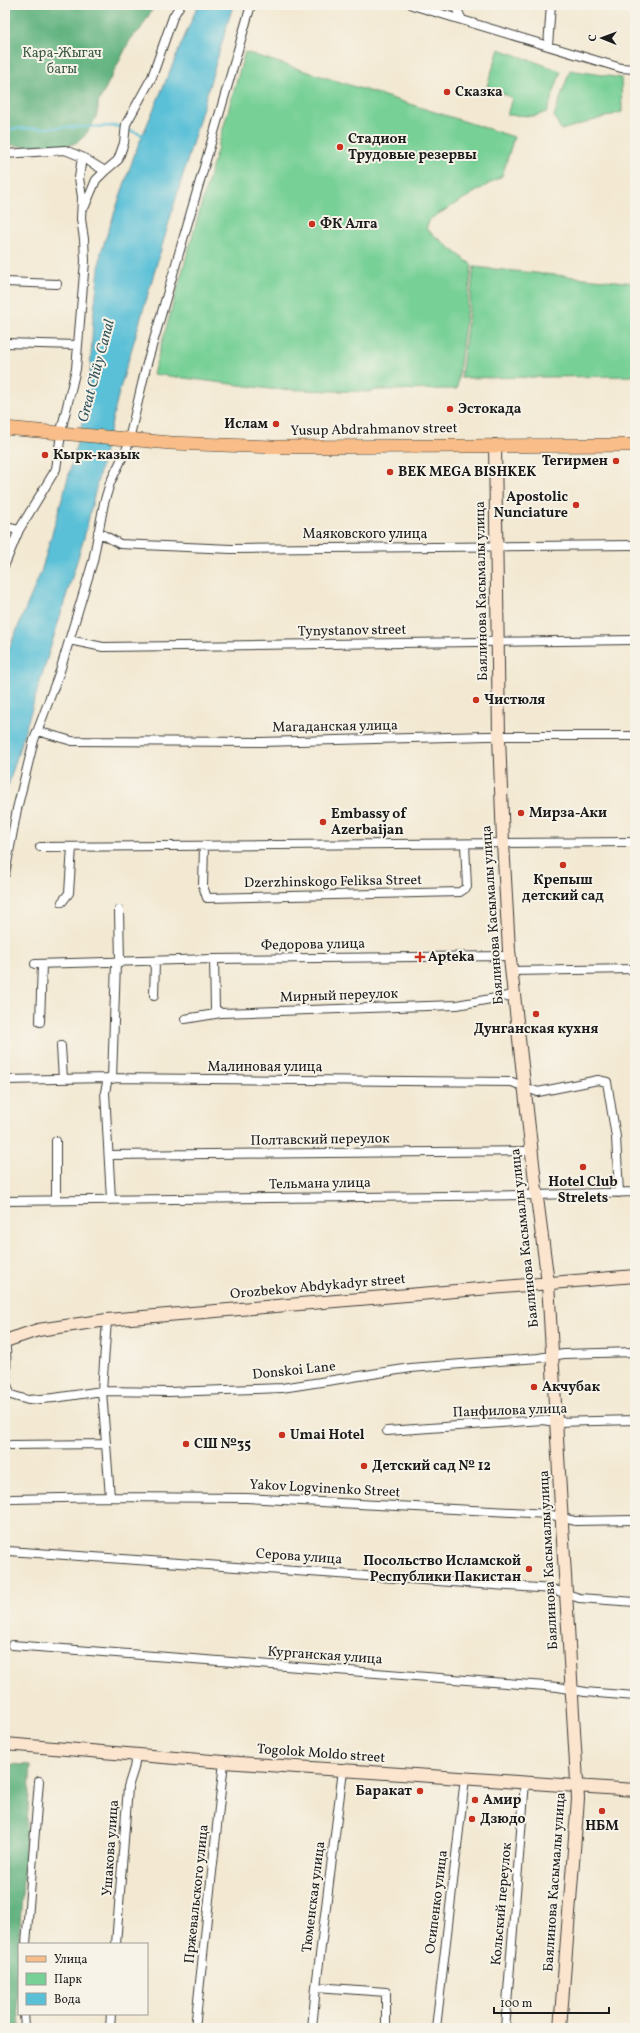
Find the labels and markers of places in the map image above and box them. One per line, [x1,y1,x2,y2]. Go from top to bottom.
place label: Сказка [455,83,503,102]
marker: Сказка [442,87,452,97]
place label: Стадион Трудовые резервы [348,130,477,165]
marker: Стадион Трудовые резервы [335,142,345,152]
place label: ФК Алга [320,215,378,234]
marker: ФК Алга [307,219,317,229]
place label: Эстокада [458,400,522,419]
marker: Эстокада [445,404,455,414]
place label: Ислам [224,415,269,434]
marker: Ислам [271,419,281,429]
place label: Кырк-казык [53,446,141,465]
marker: Кырк-казык [40,450,50,460]
place label: Тегирмен [542,452,608,471]
marker: Тегирмен [611,456,621,466]
place label: BEK MEGA BISHKEK [398,463,536,482]
marker: BEK MEGA BISHKEK [385,467,395,477]
place label: Apostolic Nunciature [494,488,568,523]
marker: Apostolic Nunciature [571,500,581,510]
place label: Чистюля [484,691,545,710]
marker: Чистюля [471,695,481,705]
place label: Мирза-Аки [529,804,607,823]
place label: Embassy of Azerbaijan [331,805,407,840]
marker: Мирза-Аки [516,808,526,818]
marker: Embassy of Azerbaijan [318,817,328,827]
marker: Крепыш детский сад [558,860,568,870]
place label: Крепыш детский сад [522,871,604,906]
place label: Apteka [428,948,475,967]
marker: Apteka [415,952,425,962]
marker: Дунганская кухня [531,1009,541,1019]
place label: Дунганская кухня [474,1020,598,1039]
marker: Hotel Club Strelets [578,1162,588,1172]
place label: Hotel Club Strelets [548,1173,618,1208]
place label: Акчубак [542,1378,601,1397]
marker: Акчубак [529,1382,539,1392]
place label: Umai Hotel [290,1426,365,1445]
marker: Umai Hotel [277,1430,287,1440]
place label: СШ №35 [194,1435,251,1454]
marker: СШ №35 [181,1439,191,1449]
place label: Детский сад № 12 [372,1457,491,1476]
marker: Детский сад № 12 [359,1461,369,1471]
place label: Посольство Исламской Республики Пакистан [363,1552,521,1587]
marker: Посольство Исламской Республики Пакистан [524,1564,534,1574]
place label: Баракат [356,1782,412,1801]
marker: Баракат [415,1786,425,1796]
place label: Амир [483,1791,521,1810]
marker: Амир [470,1795,480,1805]
marker: НБМ [597,1806,607,1816]
place label: Дзюдо [480,1810,526,1829]
marker: Дзюдо [467,1814,477,1824]
place label: НБМ [585,1817,619,1836]

